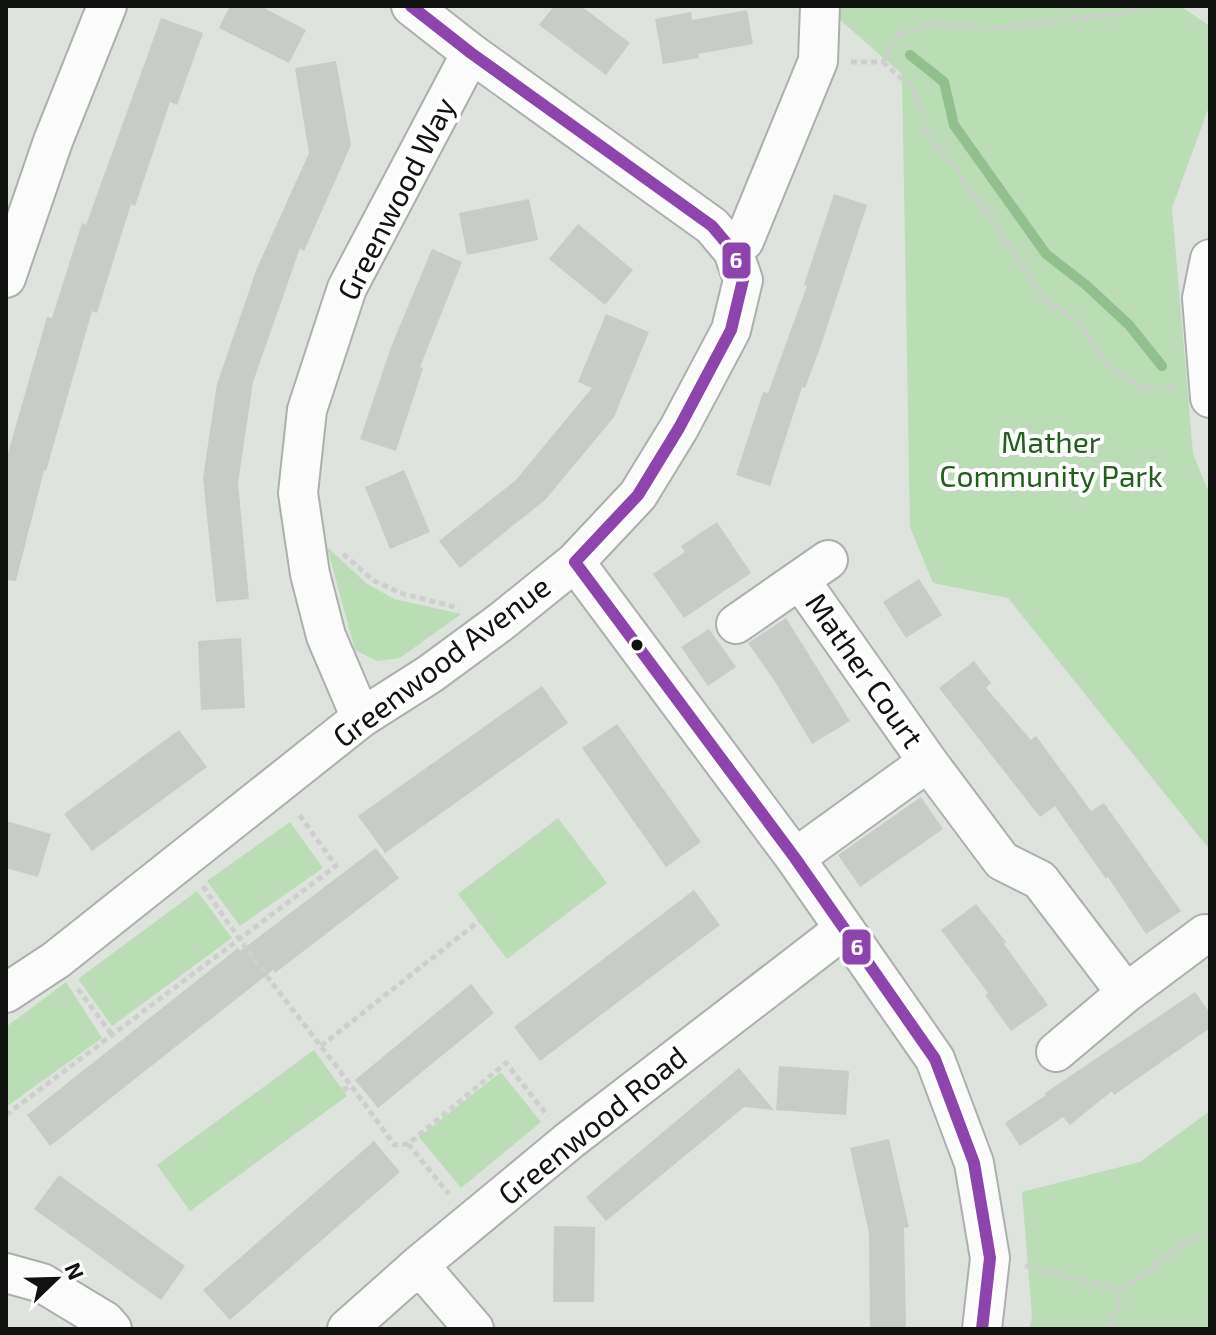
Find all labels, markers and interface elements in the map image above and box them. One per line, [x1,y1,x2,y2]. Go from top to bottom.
street label: Greenwood Way [329,91,462,305]
line badge: 6 [721,241,752,280]
text: 6 [730,246,743,272]
park label: Mather Community Park [939,423,1163,493]
street label: Greenwood Avenue [325,567,556,754]
street label: Mather Court [799,586,932,754]
unlabelled marker [629,637,645,653]
line badge: 6 [841,928,872,966]
text: 6 [851,933,864,959]
street label: Greenwood Road [490,1038,693,1211]
north arrow [16,1239,96,1319]
text: N [60,1258,90,1283]

